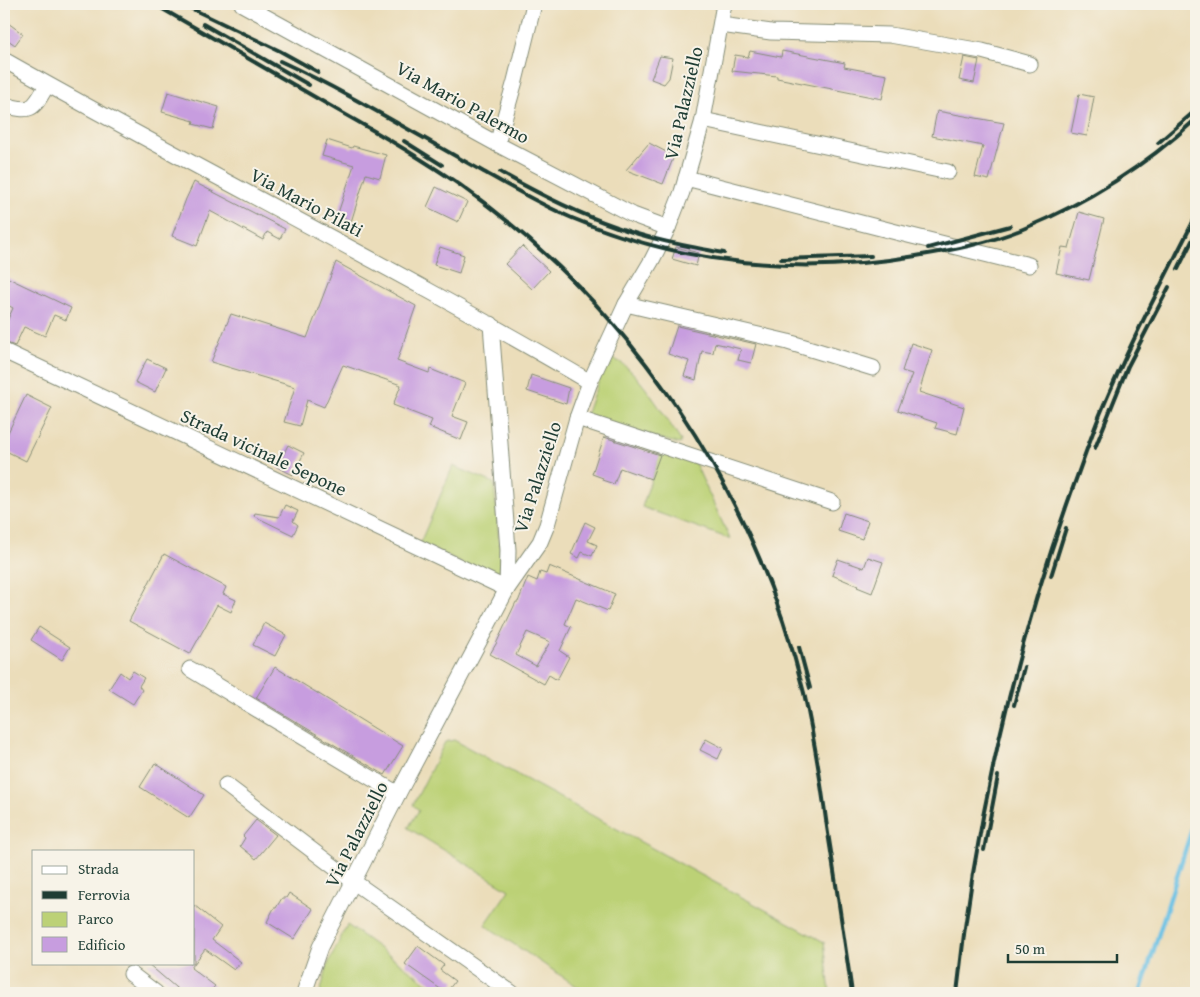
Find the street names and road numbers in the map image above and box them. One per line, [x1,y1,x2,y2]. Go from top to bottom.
street label: Via Palazziello [656,43,710,163]
street label: Via Mario Palermo [391,54,535,150]
street label: Via Mario Pilati [245,160,369,244]
street label: Strada vicinale Sepone [176,401,352,503]
street label: Via Palazziello [506,418,568,536]
street label: Via Palazziello [317,776,395,892]

